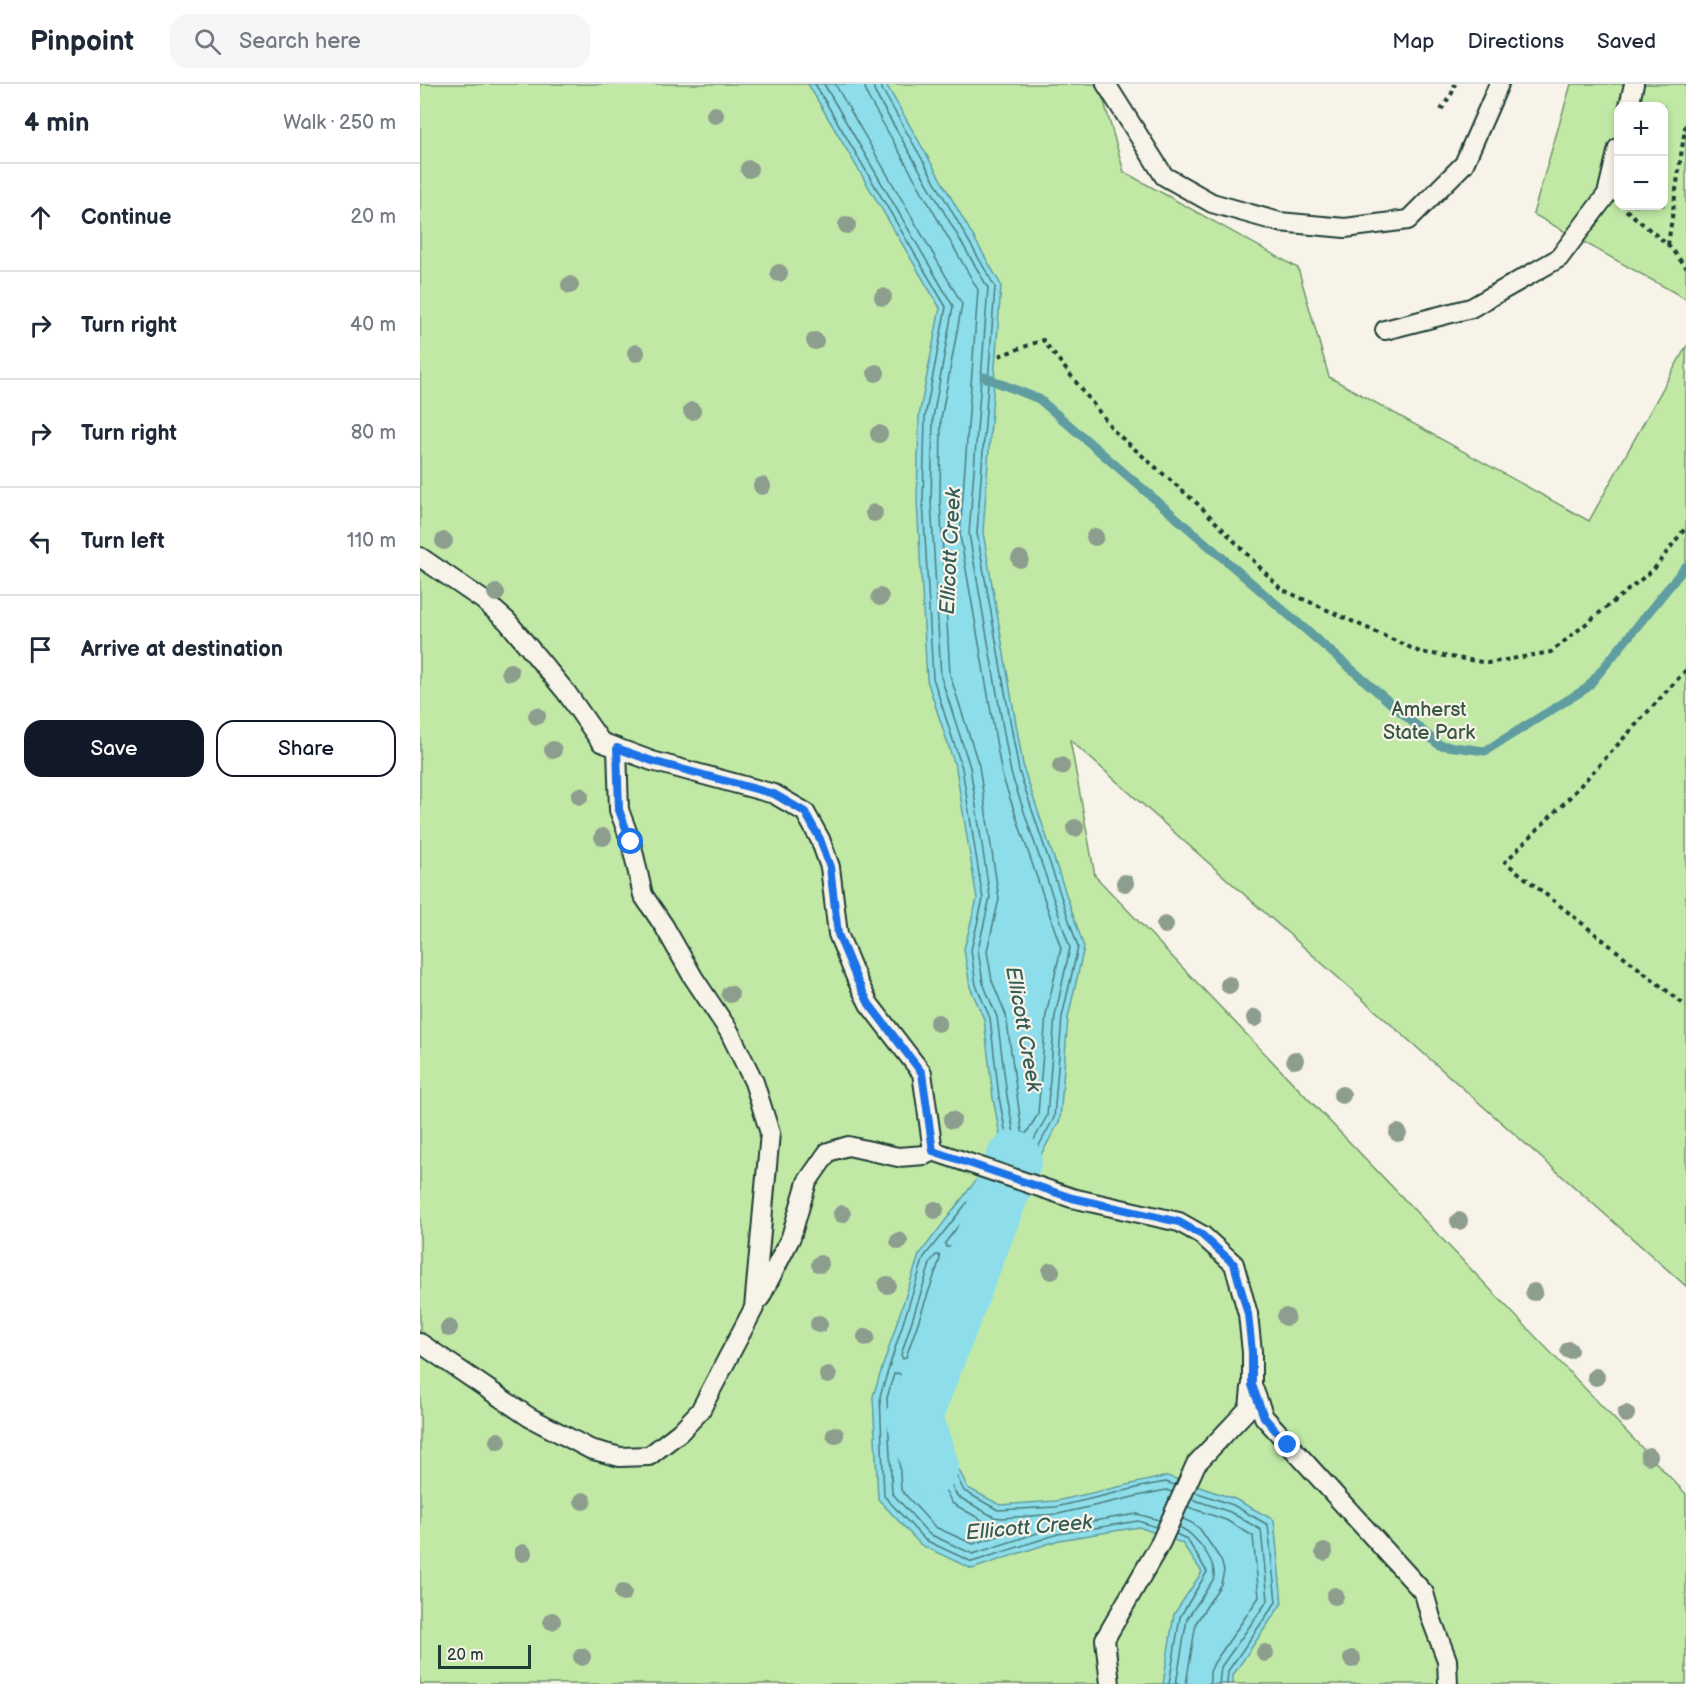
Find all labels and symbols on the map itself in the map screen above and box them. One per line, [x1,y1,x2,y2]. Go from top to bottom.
water label: Ellicott Creek [935,486,966,615]
park label: Amherst State Park [1383,698,1475,745]
route start [617,828,643,854]
water label: Ellicott Creek [1000,964,1047,1094]
route end [1274,1431,1300,1457]
water label: Ellicott Creek [965,1509,1094,1545]
scale bar [438,1642,531,1670]

